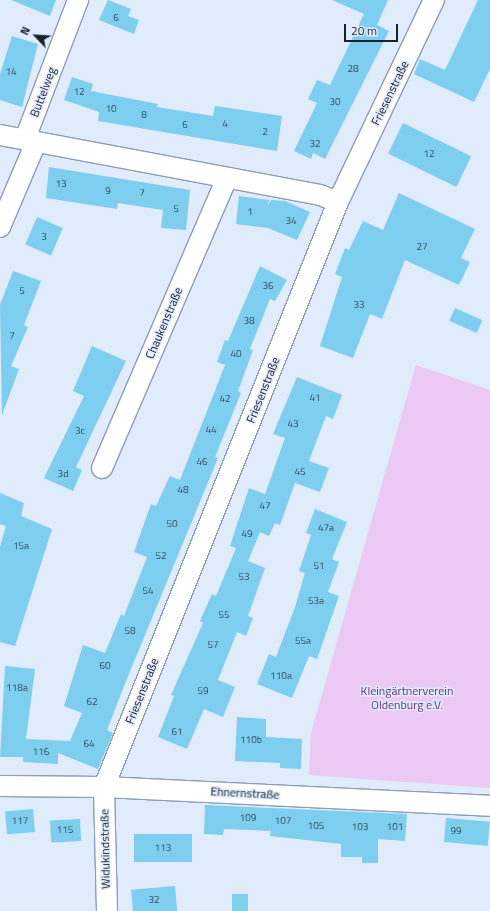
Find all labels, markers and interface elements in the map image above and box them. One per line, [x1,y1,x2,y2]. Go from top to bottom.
house number: 6 [113,12,119,24]
north arrow [16,16,56,56]
scale bar [346,16,400,42]
text: 20 m [351,21,377,40]
text: N [16,24,34,38]
street label: Friesenstraße [368,58,412,128]
house number: 28 [347,63,359,75]
street label: Buttelweg [27,65,59,119]
house number: 14 [5,66,17,78]
house number: 12 [73,86,85,98]
house number: 30 [329,96,341,108]
house number: 10 [105,103,117,115]
house number: 8 [141,109,147,121]
house number: 4 [222,118,228,130]
house number: 6 [182,119,188,131]
house number: 2 [262,126,268,138]
house number: 32 [309,138,321,150]
house number: 12 [423,148,435,160]
house number: 13 [55,178,67,190]
house number: 9 [105,185,111,197]
house number: 7 [139,187,145,199]
house number: 5 [173,203,179,215]
house number: 1 [247,206,253,218]
house number: 34 [285,215,297,227]
house number: 3 [41,231,47,243]
house number: 27 [416,241,428,253]
house number: 36 [262,280,274,292]
house number: 5 [19,285,25,297]
street label: Chaukenstraße [142,285,186,361]
house number: 33 [353,299,365,311]
house number: 38 [243,315,255,327]
house number: 7 [9,330,15,342]
house number: 40 [230,348,242,360]
street label: Friesenstraße [243,355,283,425]
house number: 41 [309,392,321,404]
house number: 42 [219,393,231,405]
house number: 43 [287,418,299,430]
house number: 44 [205,424,217,436]
house number: 3c [75,425,85,437]
house number: 46 [196,456,208,468]
house number: 45 [294,466,306,478]
house number: 3d [58,468,68,480]
house number: 48 [177,484,189,496]
house number: 47 [259,500,271,512]
house number: 50 [166,518,178,530]
house number: 47a [318,522,334,534]
house number: 49 [241,528,253,540]
house number: 15a [13,540,29,552]
house number: 52 [155,550,167,562]
house number: 51 [313,560,325,572]
house number: 53 [238,571,250,583]
house number: 54 [142,585,154,597]
house number: 53a [308,595,324,607]
house number: 55 [218,609,230,621]
house number: 58 [124,625,136,637]
house number: 55a [295,635,311,647]
house number: 57 [207,639,219,651]
street label: Friesenstraße [122,656,162,726]
house number: 60 [99,660,111,672]
house number: 110a [270,670,292,682]
house number: 118a [6,682,28,694]
park label: Kleingärtnerverein Oldenburg e.V. [361,684,453,712]
house number: 59 [197,685,209,697]
house number: 62 [86,696,98,708]
house number: 61 [171,726,183,738]
house number: 110b [240,734,262,746]
house number: 64 [83,738,95,750]
house number: 116 [33,746,49,758]
street label: Ehnernstraße [210,784,280,802]
street label: Widukindstraße [97,809,113,889]
house number: 109 [240,812,256,824]
house number: 117 [12,815,28,827]
house number: 107 [275,815,291,827]
house number: 105 [308,820,324,832]
house number: 103 [352,821,368,833]
house number: 101 [387,821,403,833]
house number: 115 [57,824,73,836]
house number: 99 [450,825,462,837]
house number: 113 [155,842,171,854]
house number: 32 [148,894,160,906]

